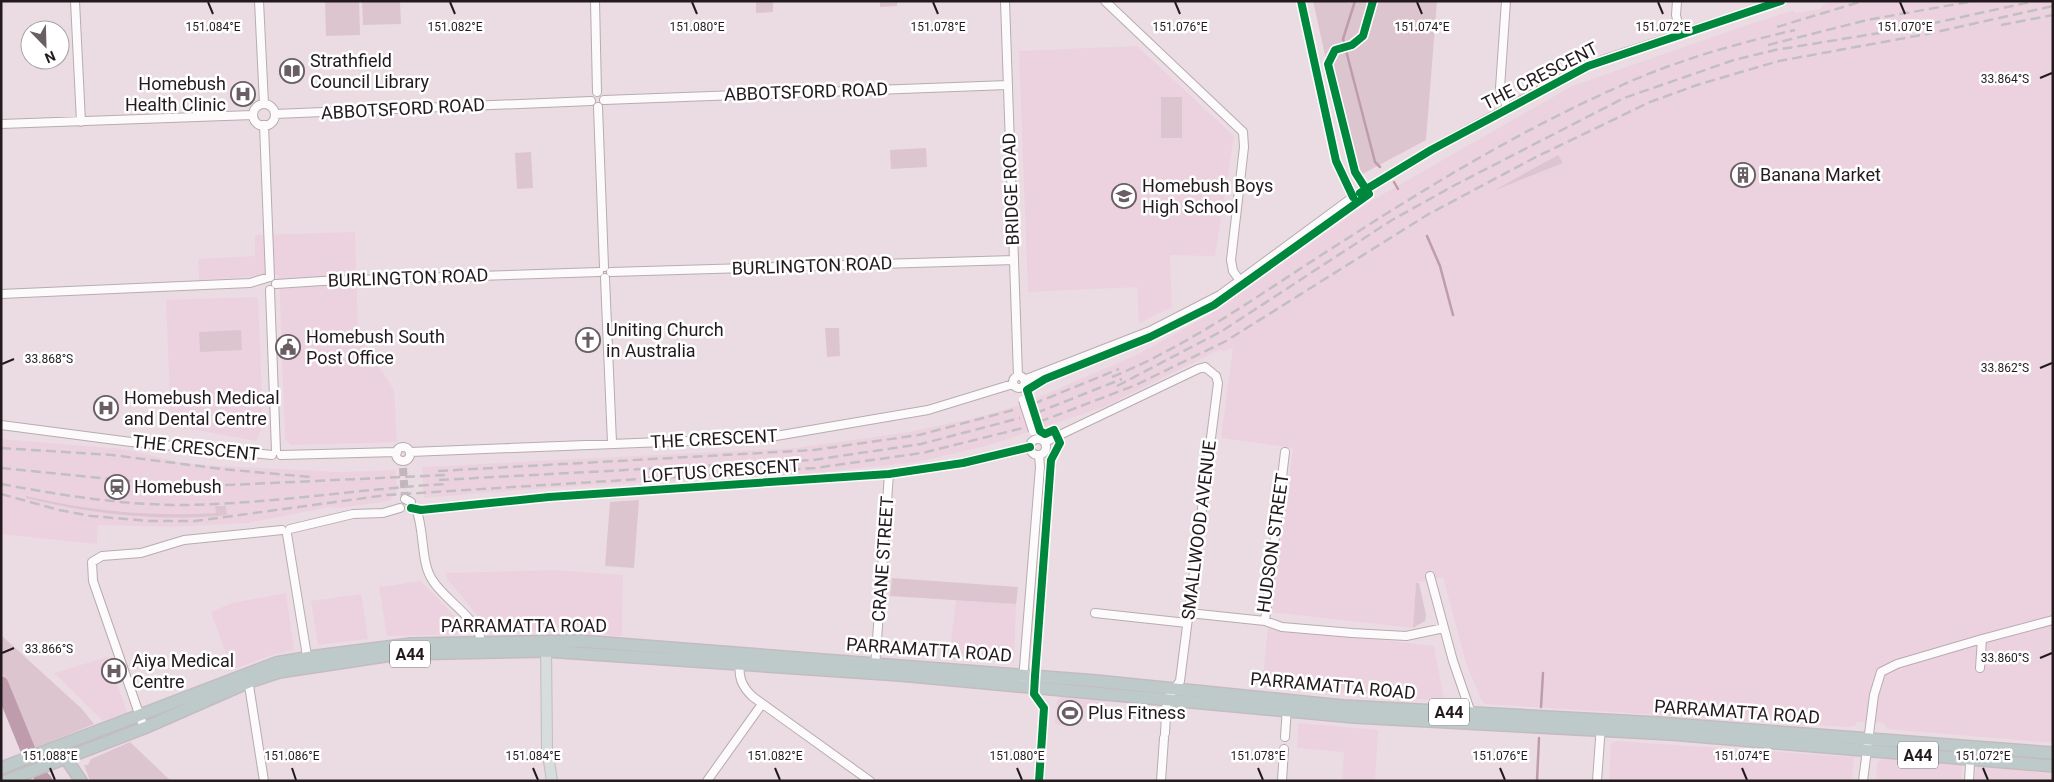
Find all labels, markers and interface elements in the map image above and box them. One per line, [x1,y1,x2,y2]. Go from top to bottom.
north arrow [20,20,70,70]
text: 151.084°E [186,20,241,34]
text: 151.082°E [428,20,483,34]
text: 151.080°E [670,20,725,34]
text: 151.078°E [911,20,966,34]
text: 151.076°E [1153,20,1208,34]
text: 151.074°E [1395,20,1450,34]
text: 151.072°E [1636,20,1691,34]
text: 151.070°E [1878,20,1933,34]
street label: THE CRESCENT [1478,37,1601,114]
text: N [42,48,58,66]
place label: Strathfield Council Library [310,50,429,92]
library icon: Strathfield Council Library [279,58,305,84]
text: 33.864°S [1981,72,2029,86]
place label: Homebush Health Clinic [125,73,226,115]
street label: ABBOTSFORD ROAD [724,78,888,105]
hospital icon: Homebush Health Clinic [230,81,256,107]
street label: ABBOTSFORD ROAD [320,94,485,123]
street label: BRIDGE ROAD [998,132,1023,246]
building icon: Banana Market [1730,162,1756,188]
place label: Banana Market [1760,164,1881,185]
place label: Homebush Boys High School [1142,175,1273,217]
school or university icon: Homebush Boys High School [1111,183,1137,209]
street label: BURLINGTON ROAD [731,252,893,279]
street label: BURLINGTON ROAD [327,264,489,291]
place label: Uniting Church in Australia [606,319,724,361]
place label: Homebush South Post Office [306,326,445,368]
church icon: Uniting Church in Australia [575,327,601,353]
public building icon: Homebush South Post Office [275,334,301,360]
text: 33.868°S [25,352,73,366]
text: 33.862°S [1981,361,2029,375]
place label: Homebush Medical and Dental Centre [124,387,280,429]
hospital icon: Homebush Medical and Dental Centre [93,395,119,421]
street label: THE CRESCENT [650,425,778,452]
street label: THE CRESCENT [132,430,261,465]
street label: SMALLWOOD AVENUE [1177,439,1220,621]
street label: LOFTUS CRESCENT [641,454,801,486]
street label: HUDSON STREET [1252,472,1293,614]
station icon: Homebush [104,474,130,500]
place label: Homebush [134,476,222,497]
street label: CRANE STREET [868,495,897,623]
street label: PARRAMATTA ROAD [441,615,607,636]
street label: PARRAMATTA ROAD [845,633,1013,666]
road number: A44 [390,641,430,668]
text: 33.866°S [25,642,73,656]
place label: Aiya Medical Centre [132,650,234,692]
text: 33.860°S [1981,651,2029,665]
hospital icon: Aiya Medical Centre [101,658,127,684]
street label: PARRAMATTA ROAD [1249,668,1417,703]
street label: PARRAMATTA ROAD [1653,695,1821,728]
road number: A44 [1429,699,1469,726]
sports icon: Plus Fitness [1057,700,1083,726]
place label: Plus Fitness [1088,702,1186,723]
road number: A44 [1898,742,1938,768]
text: 151.088°E [23,749,78,763]
text: 151.086°E [265,749,320,763]
text: 151.084°E [506,749,561,763]
text: 151.082°E [748,749,803,763]
text: 151.080°E [990,749,1045,763]
text: 151.078°E [1231,749,1286,763]
text: 151.076°E [1473,749,1528,763]
text: 151.074°E [1715,749,1770,763]
text: 151.072°E [1956,749,2011,763]

